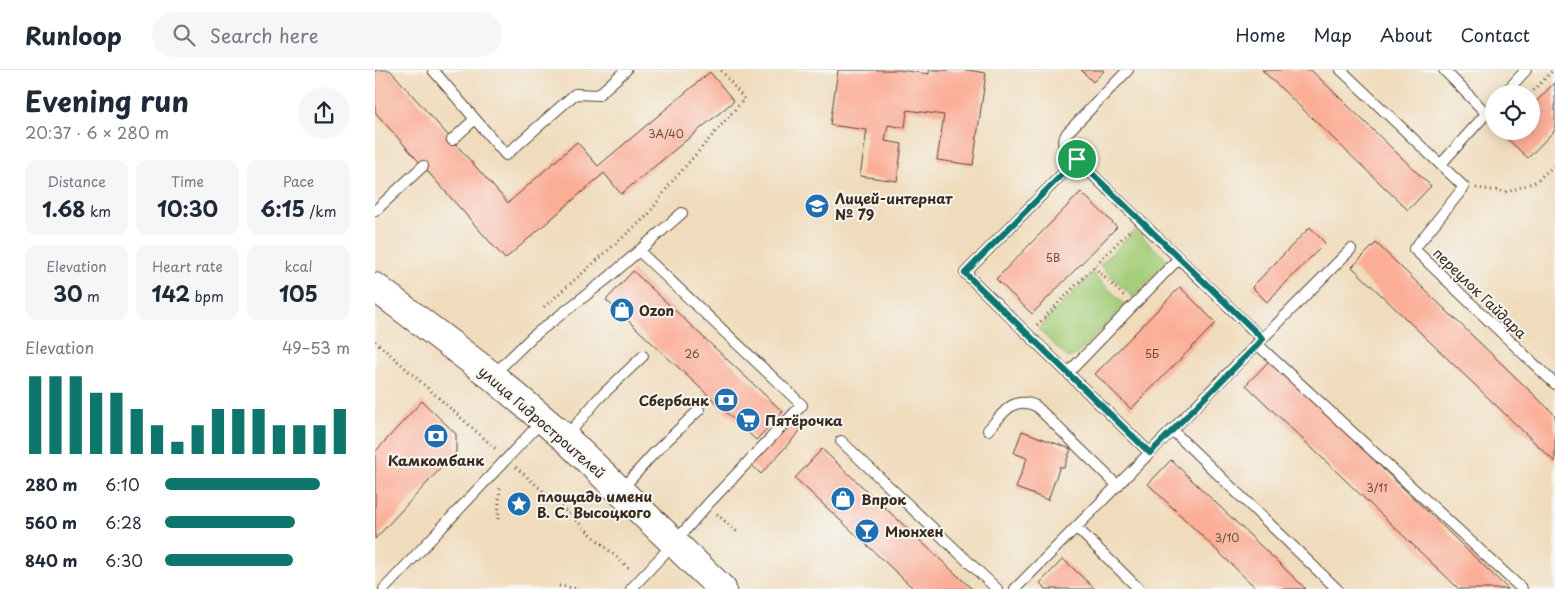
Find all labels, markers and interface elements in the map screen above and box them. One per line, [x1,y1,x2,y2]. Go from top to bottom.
search box [152,12,502,57]
text: Runloop [25,17,122,53]
icon: search [170,21,198,49]
text: Search here [210,21,318,49]
text: Home [1235,21,1285,48]
text: Map [1313,21,1352,48]
text: About [1380,21,1432,48]
text: Contact [1460,21,1530,48]
text: Evening run [25,79,189,122]
map controls [1485,85,1540,140]
button: locate [1485,85,1540,140]
button: share [298,87,350,139]
text: 20:37 · 6 × 280 m [25,120,169,144]
house number: 3А/40 [648,125,684,142]
pin [1056,138,1098,180]
icon: arrive [1063,145,1091,173]
text: Distance [47,171,106,192]
text: Time [171,171,204,192]
text: Pace [283,171,314,192]
place label: Лицей-интернат № 79 [835,188,953,225]
text: 1.68 [42,192,85,224]
text: 10:30 [157,192,218,224]
text: 6:15 [261,192,305,224]
school or university icon: Лицей-интернат № 79 [804,193,830,219]
text: km [85,201,111,222]
text: /km [305,201,336,222]
street label: переулок Гайдара [1428,243,1532,343]
house number: 5В [1046,249,1060,266]
text: Elevation [46,256,107,277]
text: Heart rate [152,256,223,277]
text: kcal [285,256,312,277]
text: 30 [53,277,83,309]
text: 142 [151,277,190,309]
text: 105 [279,277,318,309]
text: m [83,286,100,307]
text: bpm [190,286,224,307]
shop icon: Ozon [609,297,635,323]
place label: Ozon [639,300,674,321]
text: Elevation [25,335,94,359]
text: 49–53 m [282,335,350,359]
house number: 26 [684,345,700,362]
house number: 5Б [1145,345,1159,362]
street label: улица Гидростроителей [474,361,610,483]
bank icon: Сбербанк [713,387,739,413]
place label: Сбербанк [639,390,709,411]
supermarket icon: Пятёрочка [735,407,761,433]
place label: Пятёрочка [765,410,843,431]
bank icon: Камкомбанк [423,423,449,449]
place label: Камкомбанк [388,450,484,471]
text: 280 m [25,472,77,496]
text: 6:10 [105,472,140,496]
house number: 3/11 [1367,479,1388,496]
place label: площадь имени В. С. Высоцкого [537,486,652,523]
shop icon: Впрок [830,486,856,512]
place label: Впрок [861,489,906,510]
place icon: площадь имени В. С. Высоцкого [506,491,532,517]
text: 560 m [25,510,77,534]
text: 6:28 [105,510,142,534]
bar icon: Мюнхен [854,518,880,544]
place label: Мюнхен [885,521,944,542]
house number: 3/10 [1215,529,1239,546]
text: 840 m [25,548,78,572]
text: 6:30 [105,548,143,572]

